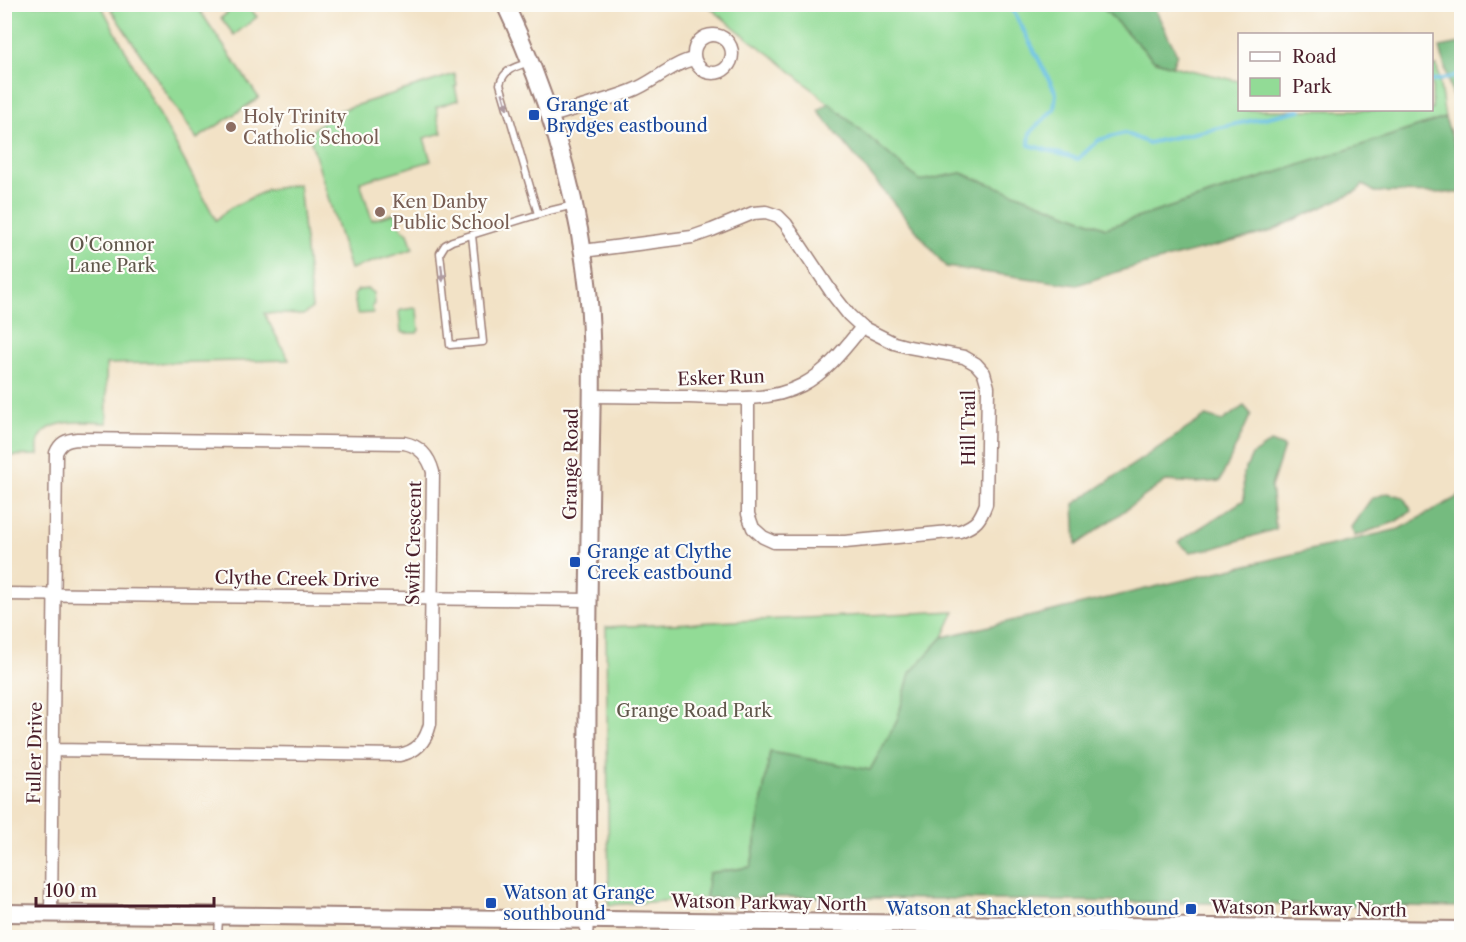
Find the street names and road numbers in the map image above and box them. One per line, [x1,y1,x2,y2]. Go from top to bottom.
street label: Esker Run [677,365,765,391]
street label: Hill Trail [958,390,980,466]
street label: Grange Road [559,408,583,520]
street label: Swift Crescent [402,480,426,605]
street label: Clythe Creek Drive [215,567,379,591]
street label: Fuller Drive [23,702,47,804]
street label: Watson Parkway North [670,890,867,916]
street label: Watson Parkway North [1210,896,1407,922]

